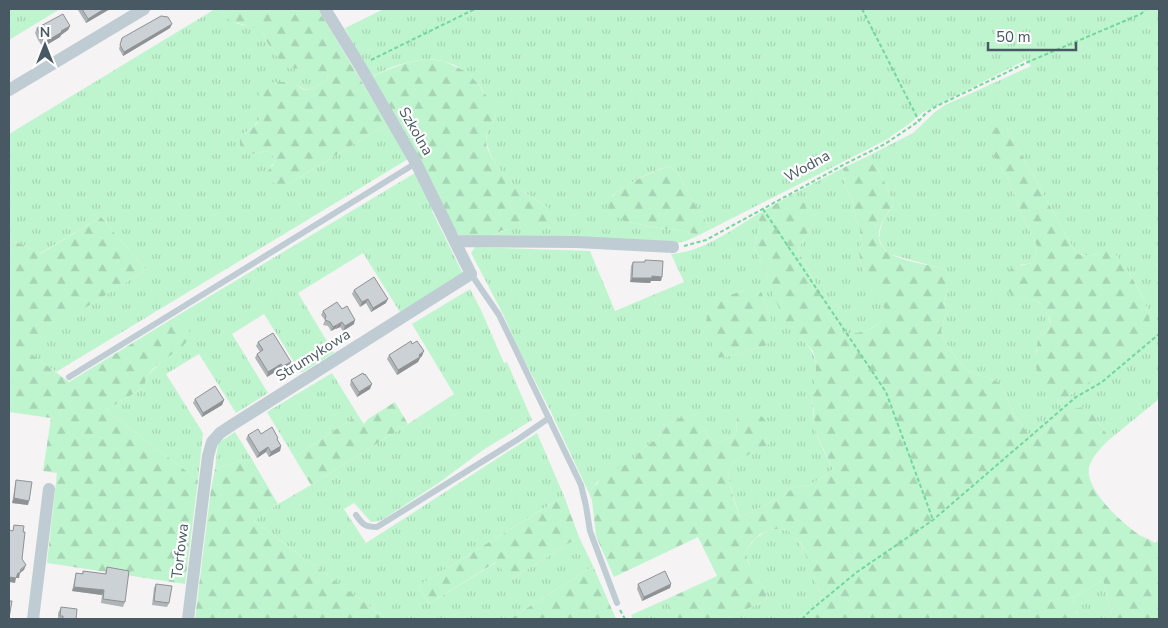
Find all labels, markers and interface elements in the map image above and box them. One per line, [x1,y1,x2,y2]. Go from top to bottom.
north arrow [20,20,70,70]
scale bar [988,20,1076,52]
text: N [40,23,50,42]
text: 50 m [996,27,1031,47]
street label: Szkolna [394,103,438,159]
street label: Wodna [781,145,833,187]
street label: Strumykowa [272,324,354,386]
street label: Torfowa [167,522,193,580]

